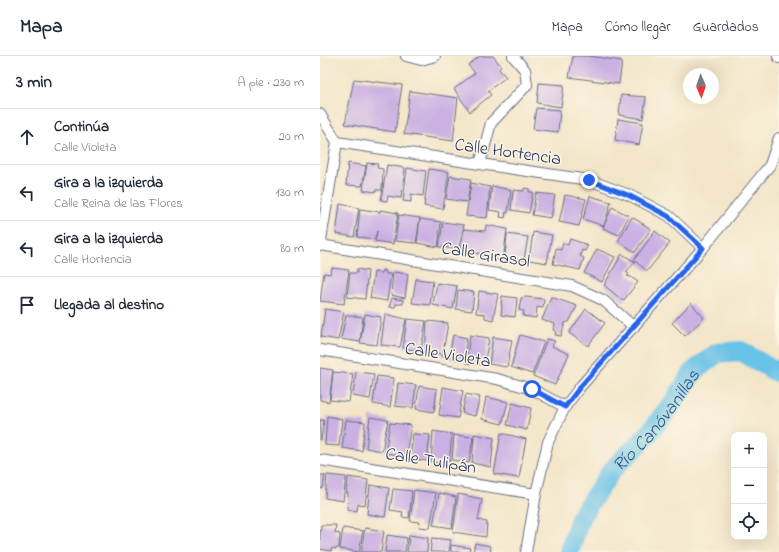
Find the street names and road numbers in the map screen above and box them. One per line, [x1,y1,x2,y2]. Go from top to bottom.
street label: Calle Hortencia [453,133,563,173]
street label: Calle Girasol [440,236,532,276]
street label: Calle Violeta [403,336,492,376]
street label: Calle Tulipán [383,442,478,482]

